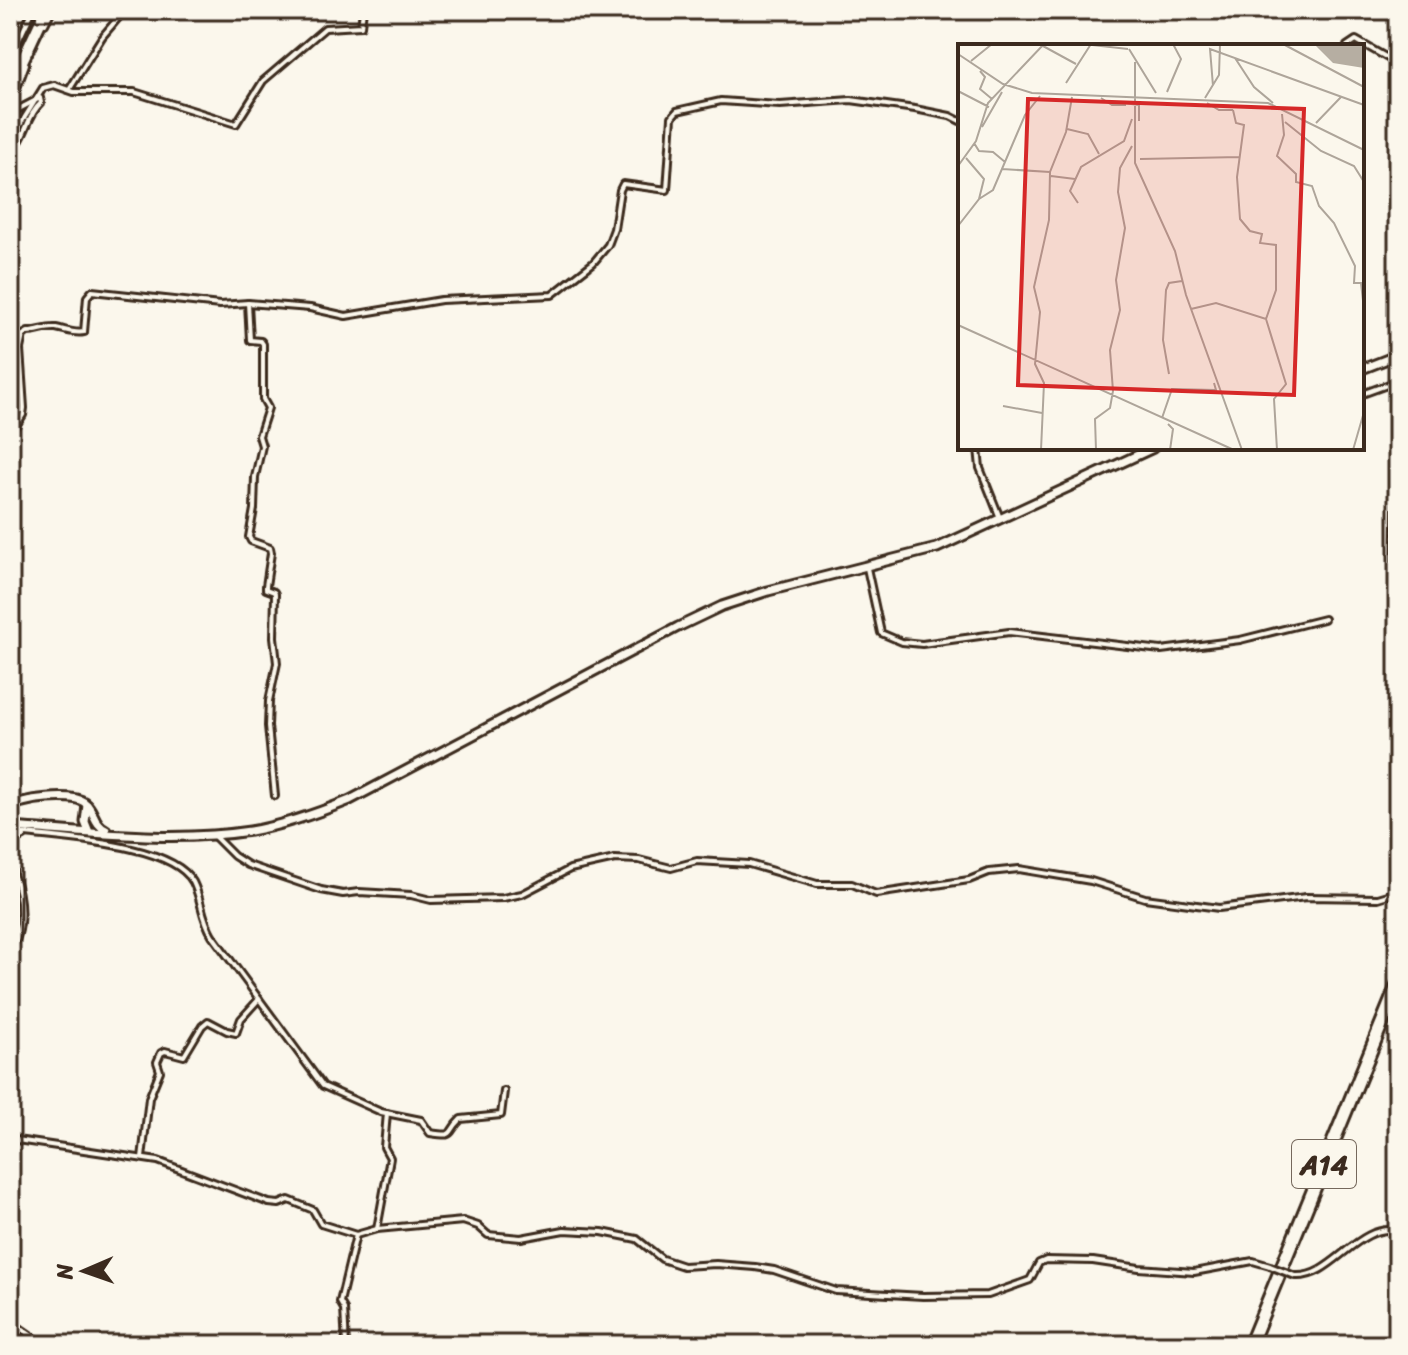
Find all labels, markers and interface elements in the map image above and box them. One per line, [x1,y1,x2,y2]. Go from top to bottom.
inset map [958,44,1364,450]
road number: A14 [1292,1140,1356,1188]
north arrow [44,1231,124,1311]
text: N [45,1263,84,1281]

